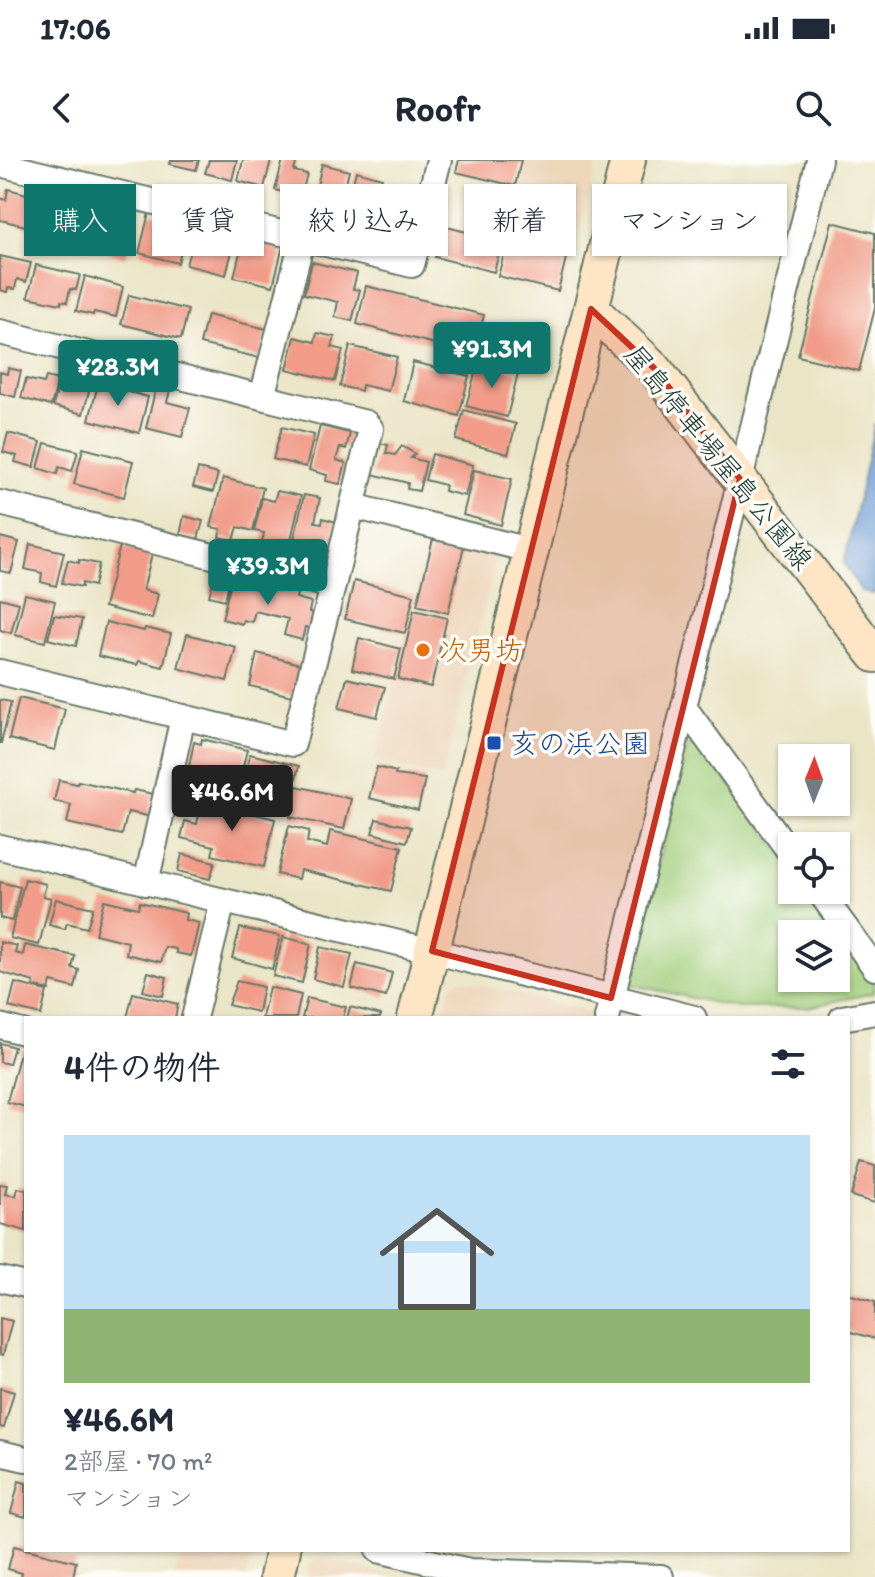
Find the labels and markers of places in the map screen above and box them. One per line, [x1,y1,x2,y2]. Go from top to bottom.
pin: ¥91.3M [427,322,557,390]
pin: ¥28.3M [53,340,183,408]
pin: ¥39.3M [203,539,333,607]
place label: 次男坊 [439,633,523,667]
marker: 次男坊 [414,641,432,659]
place label: 亥の浜公園 [510,726,650,760]
marker: 亥の浜公園 [485,734,503,752]
pin: ¥46.6M [167,765,297,833]

